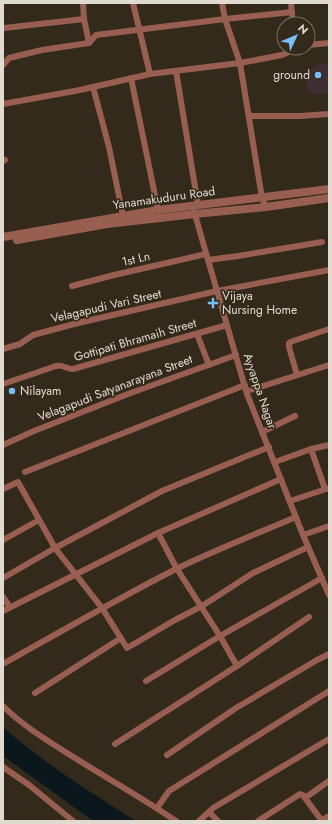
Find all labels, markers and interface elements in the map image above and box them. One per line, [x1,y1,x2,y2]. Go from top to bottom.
north arrow [276,16,316,56]
text: N [294,20,312,38]
place label: ground [273,66,310,84]
marker: ground [313,70,323,80]
street label: Yanamakuduru Road [112,182,216,214]
street label: 1st Ln [120,247,152,271]
street label: Velagapudi Vari Street [49,285,163,327]
place label: Vijaya Nursing Home [222,287,297,319]
marker: Vijaya Nursing Home [207,297,219,309]
street label: Gottipati Bhramaih Street [72,314,198,366]
street label: Velagapudi Satyanarayana Street [35,350,195,426]
street label: Ayyappa Nagar [239,351,282,432]
place label: Nilayam [20,382,61,400]
marker: Nilayam [7,386,17,396]

